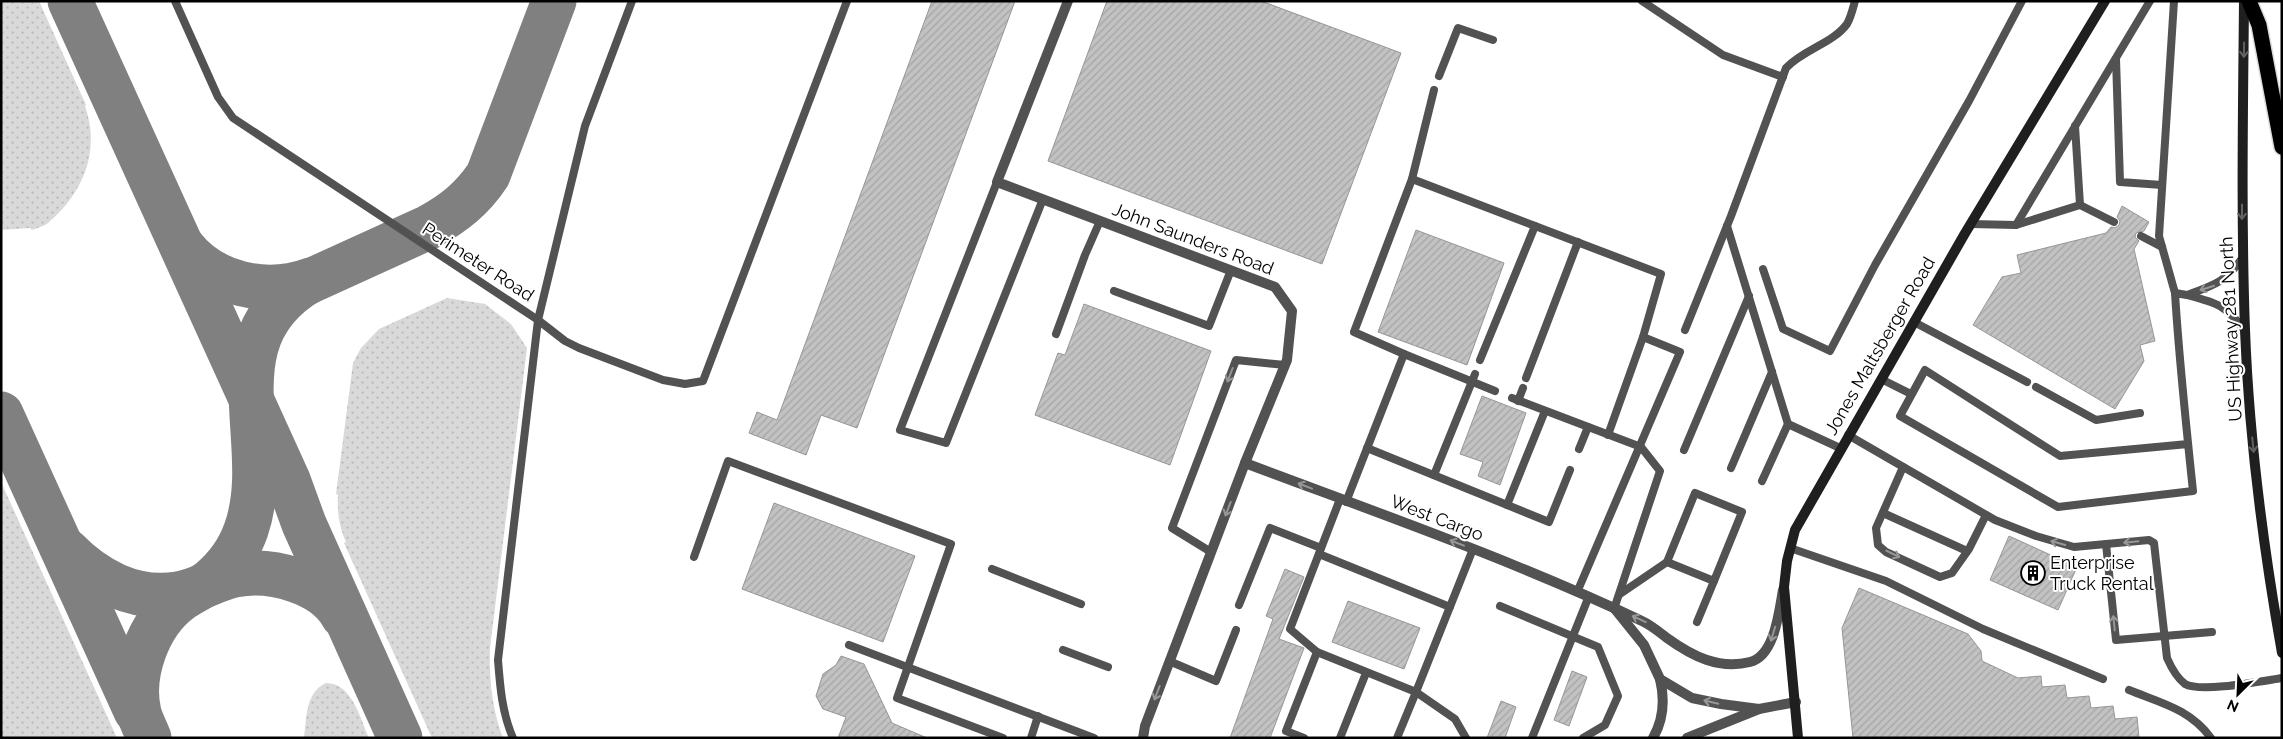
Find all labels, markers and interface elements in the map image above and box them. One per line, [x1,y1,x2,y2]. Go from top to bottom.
one-way arrow [2239,42,2249,58]
street label: John Saunders Road [1109,198,1277,279]
one-way arrow [2237,204,2247,220]
street label: Perimeter Road [418,218,538,306]
street label: US Highway 281 North [2215,236,2246,422]
street label: Jones Maltsberger Road [1820,253,1939,438]
one-way arrow [2199,284,2215,293]
one-way arrow [1225,367,1234,382]
one-way arrow [2248,436,2258,452]
one-way arrow [1298,481,1313,490]
street label: West Cargo [1388,490,1487,545]
one-way arrow [1222,501,1232,516]
one-way arrow [2050,537,2066,547]
one-way arrow [2123,537,2139,546]
one-way arrow [1450,538,1465,547]
one-way arrow [1885,550,1900,560]
place label: Enterprise Truck Rental [2050,552,2154,594]
building icon: Enterprise Truck Rental [2020,560,2046,586]
one-way arrow [1632,614,1647,624]
one-way arrow [2110,616,2119,632]
one-way arrow [1768,626,1777,641]
north arrow [2213,669,2263,719]
one-way arrow [1152,685,1161,700]
text: N [2225,696,2241,715]
one-way arrow [1703,697,1719,706]

